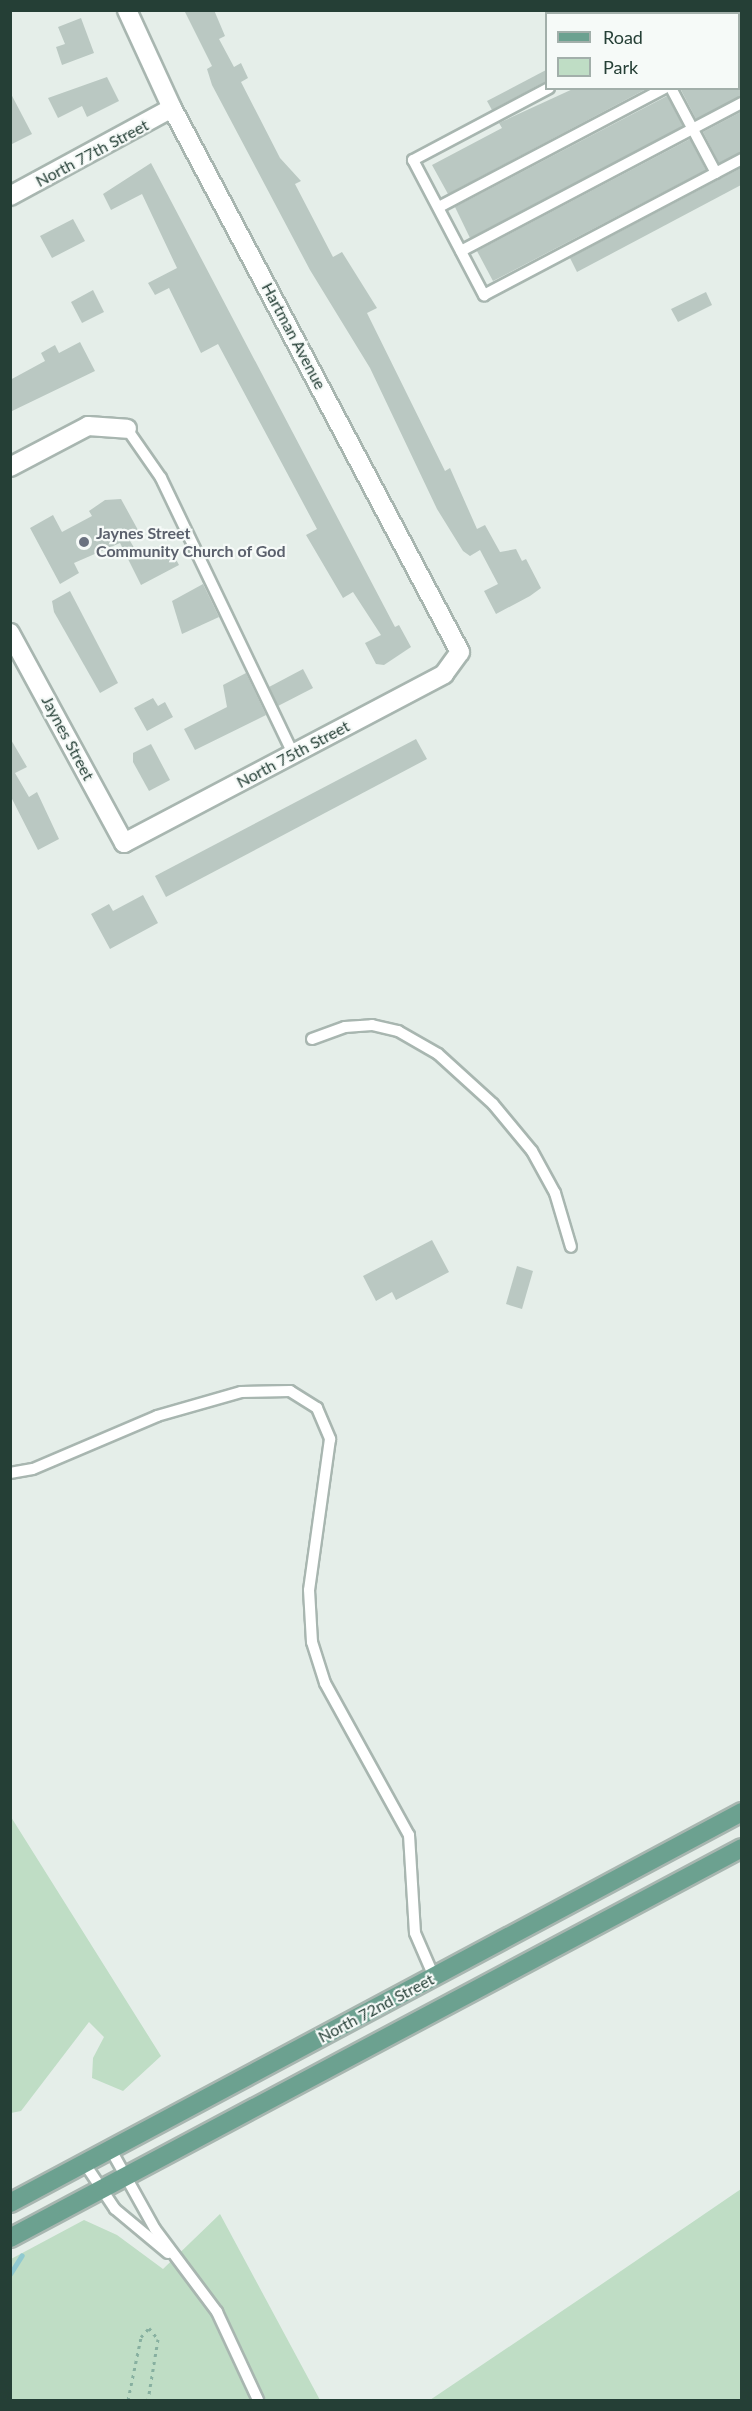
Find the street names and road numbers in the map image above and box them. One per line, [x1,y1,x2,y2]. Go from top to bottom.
street label: North 77th Street [32,115,152,191]
street label: Hartman Avenue [258,279,330,393]
street label: Jaynes Street [38,692,98,784]
street label: North 75th Street [233,716,353,792]
street label: North 72nd Street [315,1969,437,2047]

